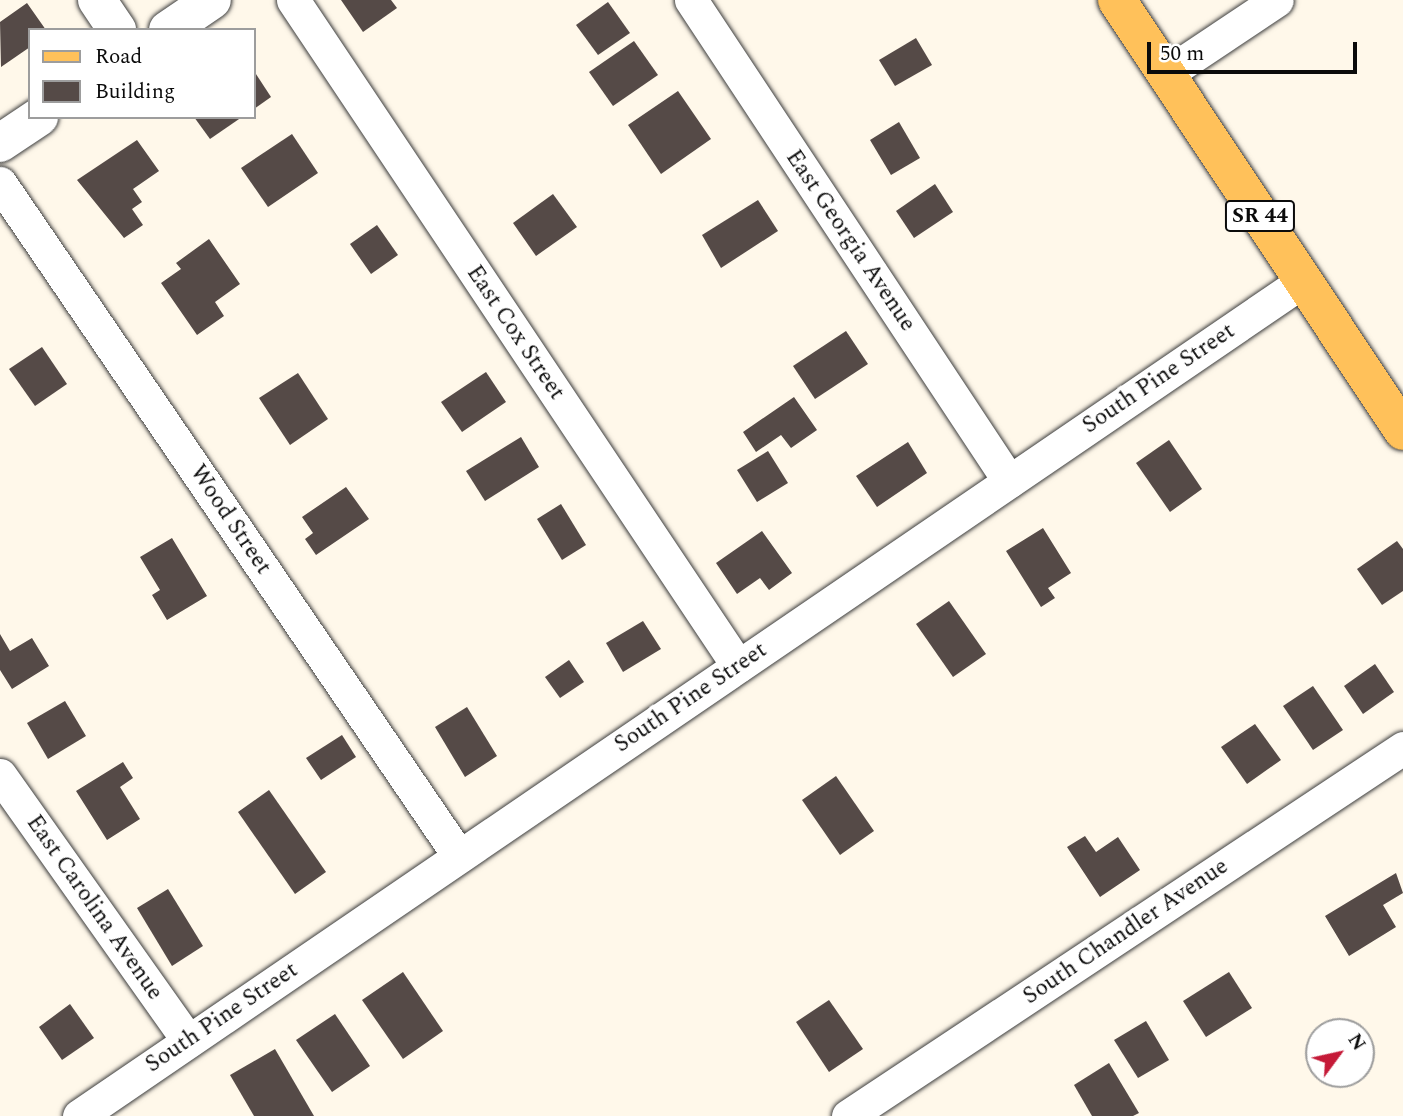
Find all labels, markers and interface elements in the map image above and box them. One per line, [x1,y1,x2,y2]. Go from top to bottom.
legend [28,28,256,119]
scale bar [1151,28,1361,72]
text: 50 m [1160,38,1204,70]
text: Road [95,41,142,73]
text: Building [95,76,175,108]
street label: East Georgia Avenue [779,145,921,337]
road number: SR 44 [1223,198,1297,234]
street label: East Cox Street [460,261,570,405]
street label: South Pine Street [1078,318,1240,440]
street label: Wood Street [183,460,277,580]
street label: South Pine Street [610,637,772,759]
street label: East Carolina Avenue [20,810,168,1006]
street label: South Chandler Avenue [1018,853,1234,1011]
street label: South Pine Street [141,957,303,1079]
north arrow [1305,1018,1375,1088]
text: N [1340,1028,1373,1057]

